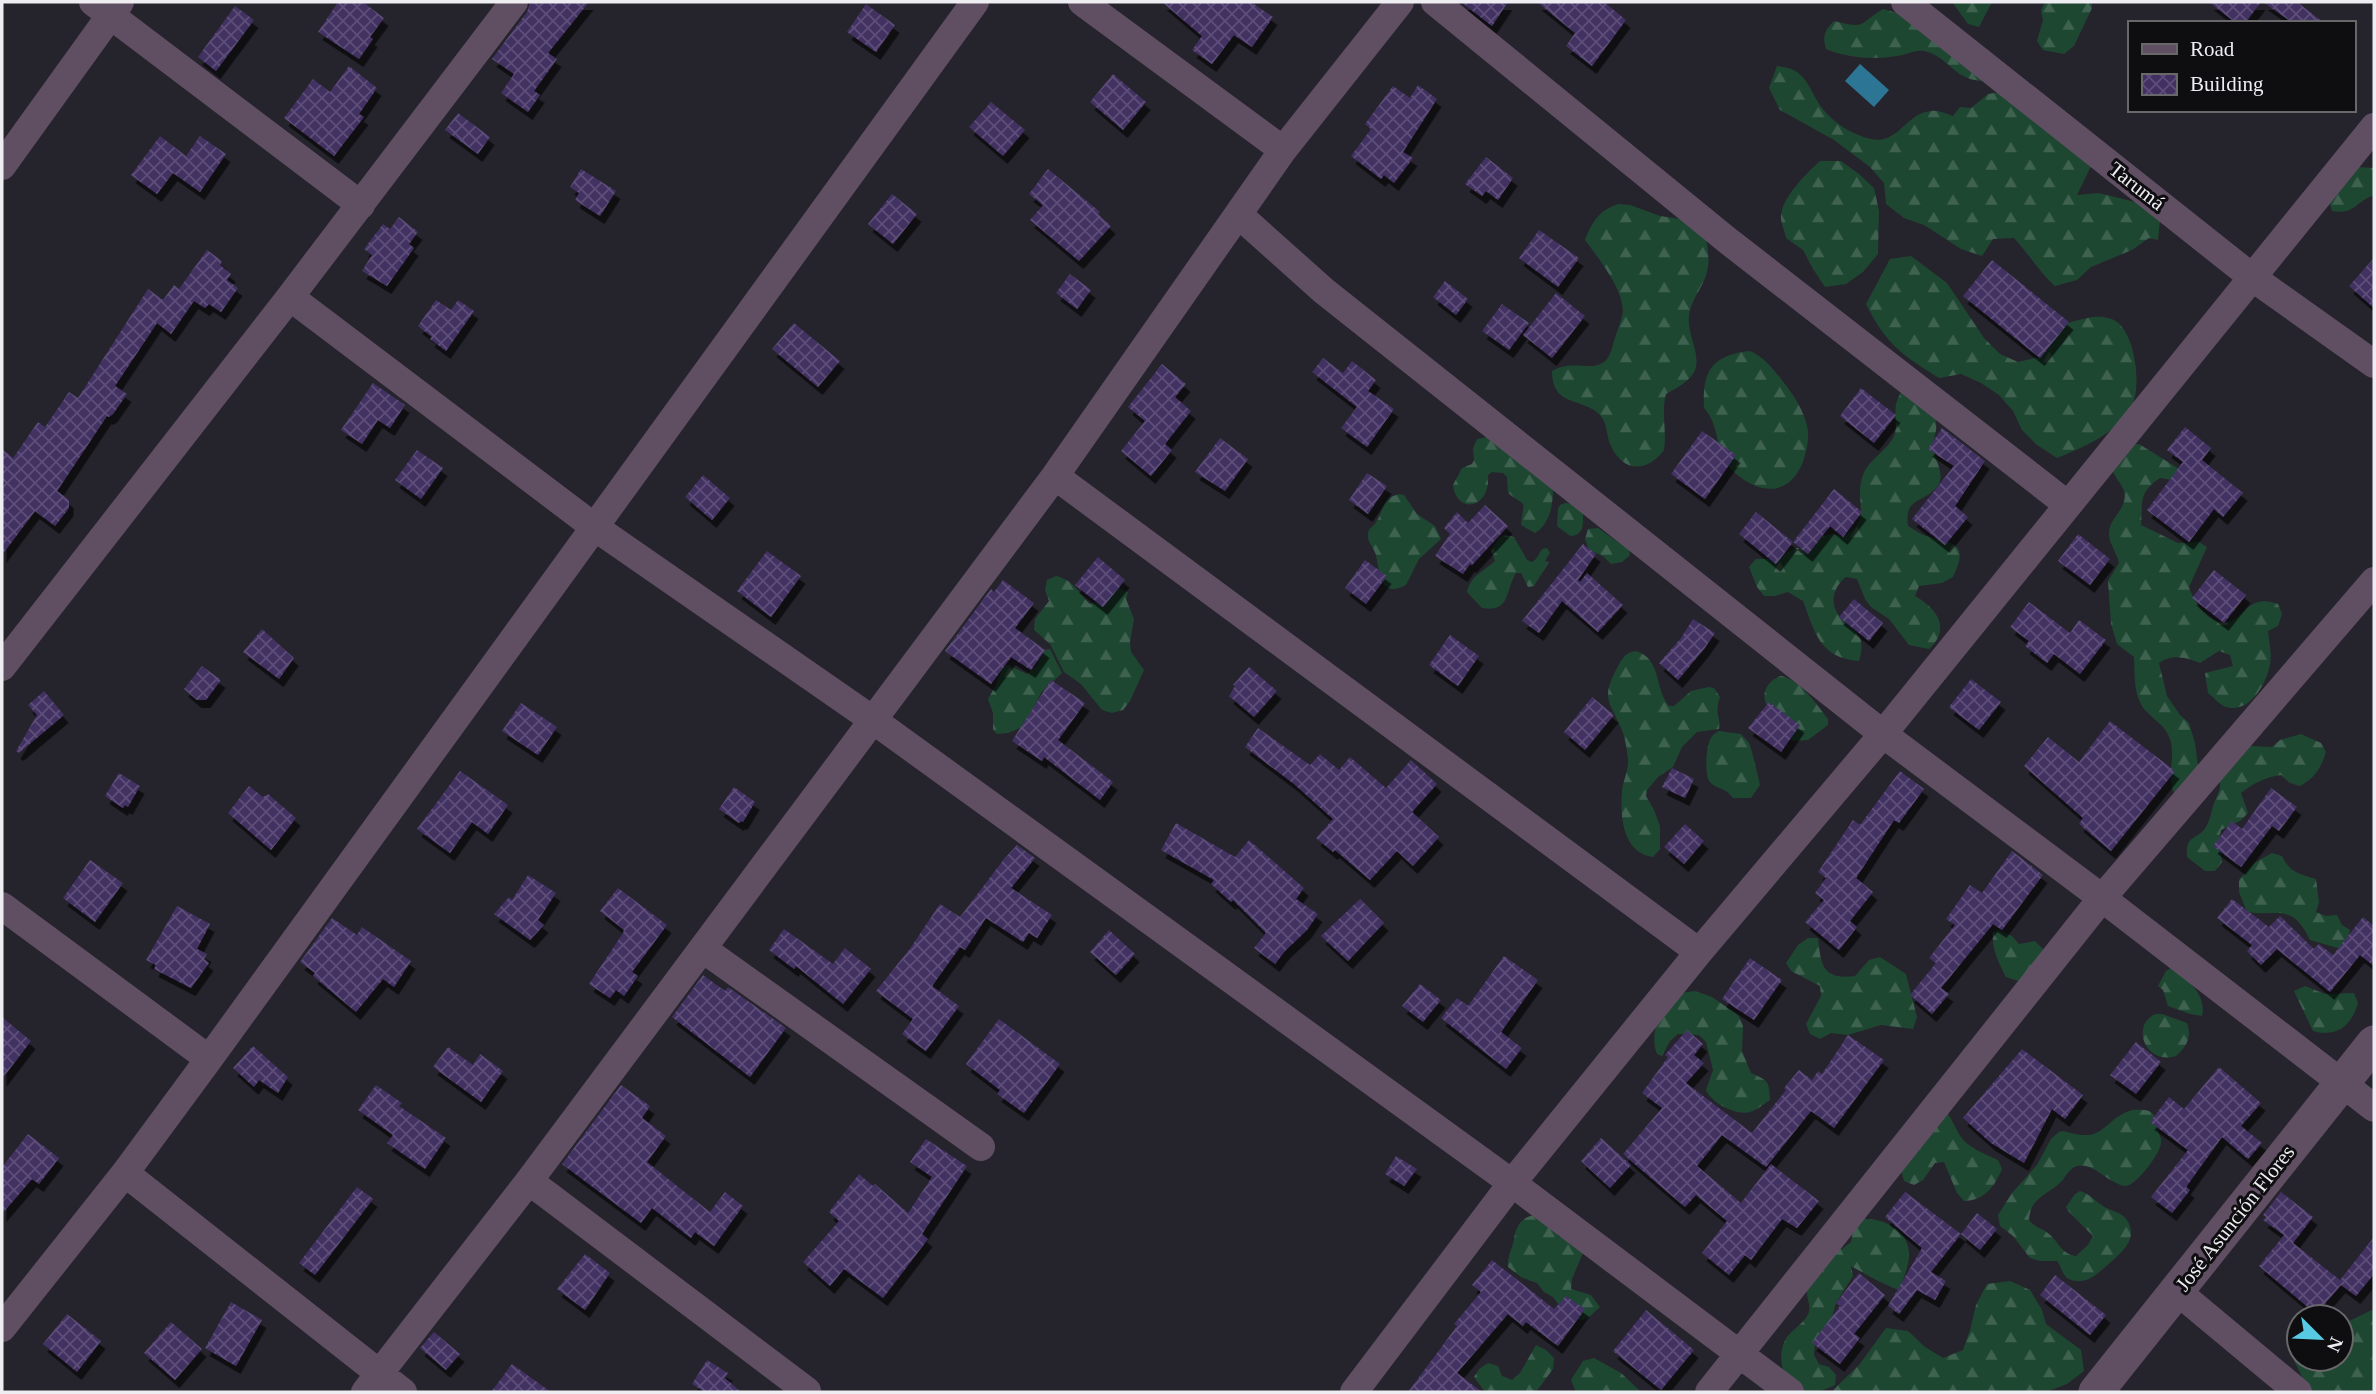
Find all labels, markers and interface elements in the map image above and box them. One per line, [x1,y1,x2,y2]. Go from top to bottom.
legend [2128,21,2355,112]
text: Road [2190,37,2235,61]
text: Building [2190,72,2264,96]
street label: Tarumá [2104,157,2170,216]
street label: José Asunción Flores [2171,1140,2299,1296]
north arrow [2285,1303,2355,1373]
text: N [2323,1334,2347,1355]

